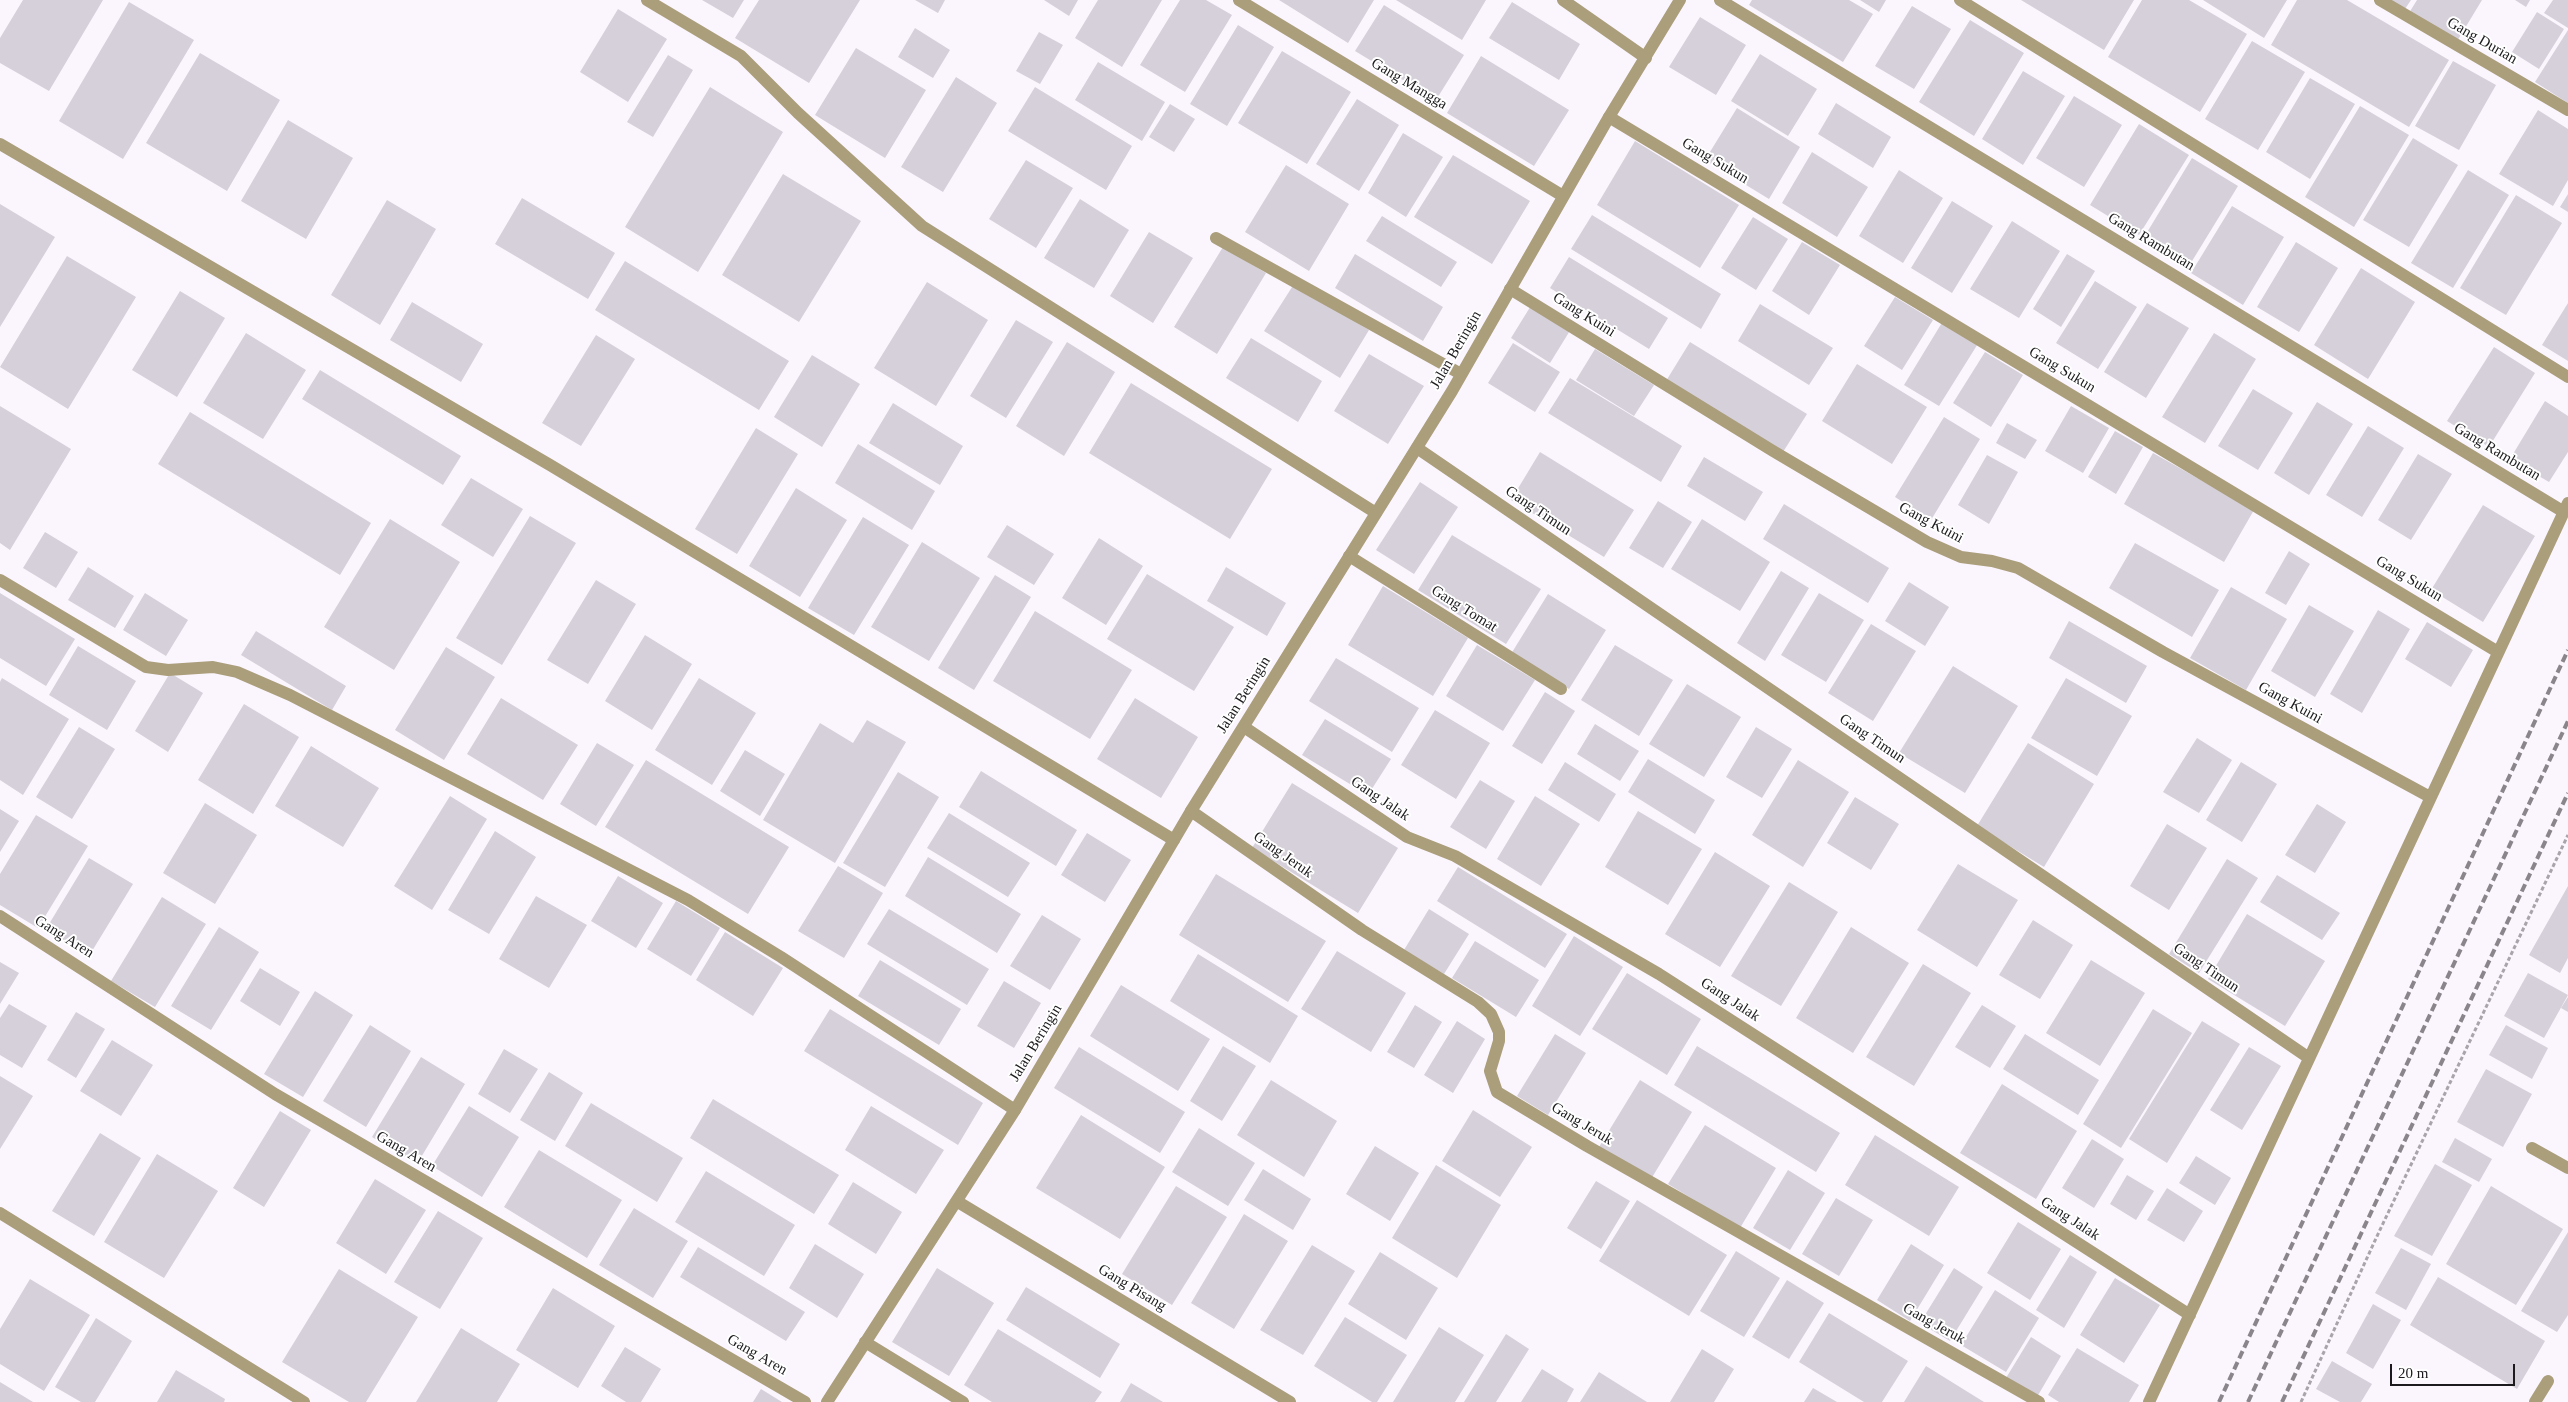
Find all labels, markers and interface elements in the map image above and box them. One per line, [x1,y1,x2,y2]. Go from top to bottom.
street label: Gang Durian [2444,14,2520,68]
street label: Gang Mangga [1368,54,1450,114]
street label: Gang Sukun [1678,134,1752,188]
street label: Gang Rambutan [2104,209,2198,275]
street label: Gang Kuini [1549,289,1619,341]
street label: Jalan Beringin [1426,308,1486,392]
street label: Gang Sukun [2025,343,2099,397]
street label: Gang Rambutan [2450,419,2544,485]
street label: Gang Timun [1502,482,1574,540]
street label: Gang Kuini [1896,499,1966,547]
street label: Gang Sukun [2372,552,2446,606]
street label: Gang Tomat [1428,582,1500,636]
street label: Jalan Beringin [1213,653,1275,737]
street label: Gang Kuini [2255,678,2325,728]
street label: Gang Timun [1836,710,1908,768]
street label: Gang Jalak [1347,773,1413,825]
street label: Gang Jeruk [1250,828,1316,882]
street label: Gang Aren [31,912,97,962]
street label: Gang Timun [2170,939,2242,997]
street label: Gang Jalak [1697,974,1763,1026]
street label: Jalan Beringin [1006,1001,1066,1085]
street label: Gang Jeruk [1548,1099,1616,1149]
street label: Gang Aren [373,1128,439,1176]
street label: Gang Jalak [2037,1193,2103,1245]
street label: Gang Pisang [1095,1261,1169,1315]
street label: Gang Jeruk [1900,1299,1968,1349]
street label: Gang Aren [724,1331,790,1379]
scale bar [2393,1354,2518,1386]
text: 20 m [2398,1365,2428,1381]

